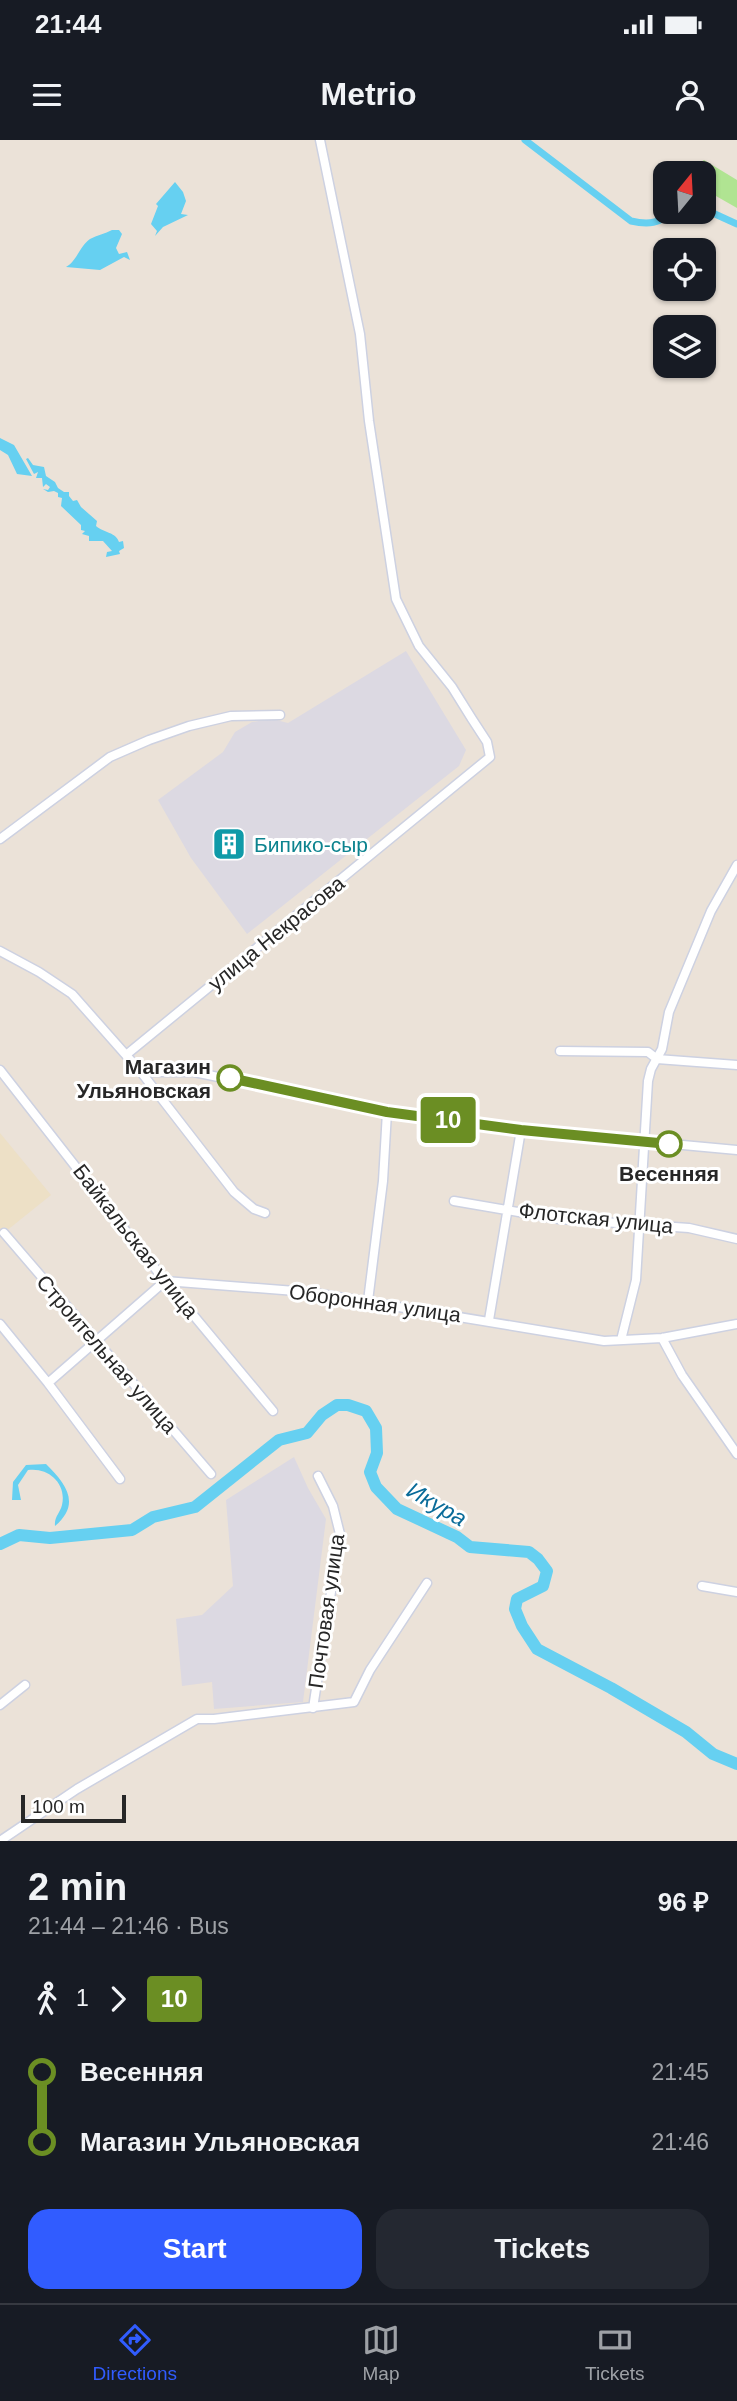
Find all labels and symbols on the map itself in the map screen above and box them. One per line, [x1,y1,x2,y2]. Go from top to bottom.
north arrow [653,161,716,224]
building icon: Бипико-сыр [210,825,248,863]
place label: Бипико-сыр [254,833,368,856]
street label: улица Некрасова [203,871,349,995]
place label: Магазин Ульяновская [77,1055,211,1102]
marker: Магазин Ульяновская [217,1065,243,1091]
line badge: 10 [416,1097,480,1143]
marker: Весенняя [656,1131,682,1157]
street label: Байкальская улица [69,1160,203,1323]
place label: Весенняя [619,1162,719,1185]
street label: Флотская улица [518,1198,675,1238]
street label: Строительная улица [32,1270,182,1438]
street label: Оборонная улица [288,1280,463,1326]
water label: Икура [403,1477,471,1531]
street label: Почтовая улица [304,1532,348,1690]
scale bar [21,1792,126,1824]

